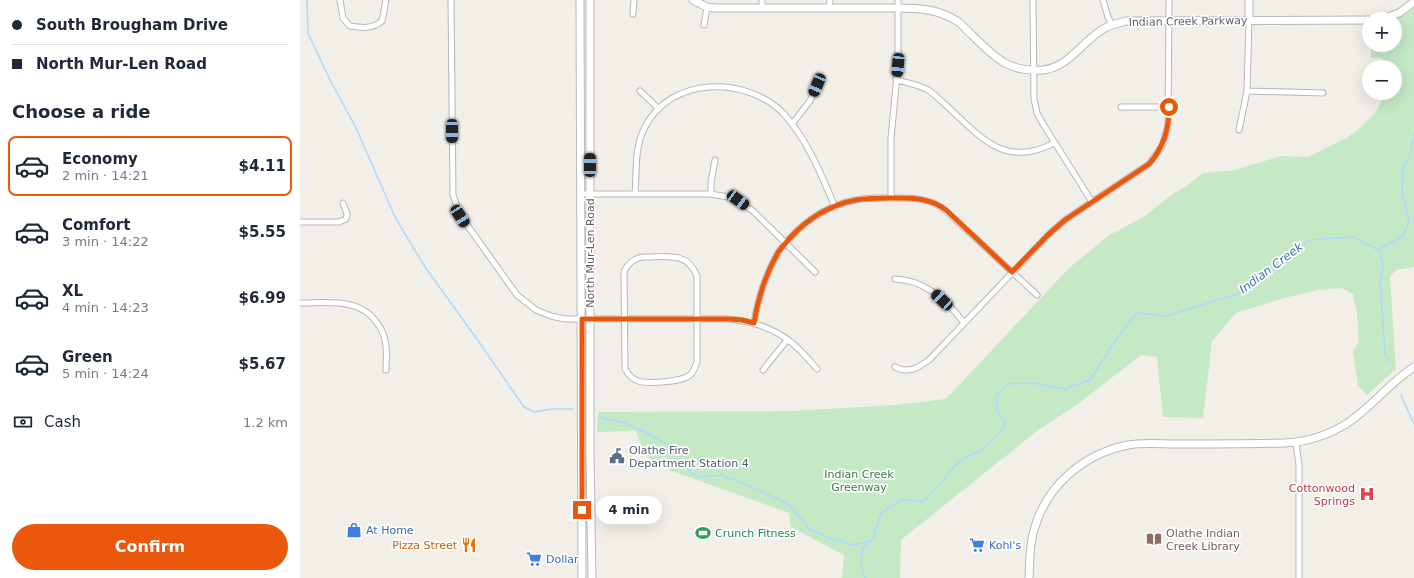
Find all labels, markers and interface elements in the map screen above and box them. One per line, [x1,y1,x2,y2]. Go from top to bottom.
map controls [1362,12,1402,100]
button: + [1362,12,1402,52]
street label: Indian Creek Parkway [1128,14,1248,29]
text: South Brougham Drive [36,16,228,34]
car [891,53,905,77]
text: North Mur-Len Road [36,55,207,73]
button: − [1362,60,1402,100]
car [807,72,827,98]
route start [1160,98,1178,116]
text: Choose a ride [12,101,151,122]
car [446,119,458,143]
icon: car [14,148,50,184]
text: Economy [62,150,138,168]
car [584,153,596,177]
text: $4.11 [239,157,286,175]
text: 2 min · 14:21 [62,168,149,183]
car [725,188,751,212]
street label: North Mur-Len Road [584,198,597,308]
car [448,203,472,229]
icon: car [14,214,50,250]
text: Comfort [62,216,130,234]
text: $5.55 [239,223,286,241]
text: 3 min · 14:22 [62,234,149,249]
water label: Indian Creek [1236,239,1306,296]
icon: car [14,280,50,316]
text: XL [62,282,83,300]
car [929,287,955,313]
text: $6.99 [239,289,286,307]
text: 4 min · 14:23 [62,300,149,315]
icon: car [14,346,50,382]
text: Green [62,348,113,366]
text: $5.67 [239,355,286,373]
text: 5 min · 14:24 [62,366,149,381]
icon: cash [12,411,34,433]
text: Cash [44,413,81,431]
text: 1.2 km [243,415,288,430]
place label: Olathe Fire Department Station 4 [629,444,749,470]
public building icon: Olathe Fire Department Station 4 [608,447,626,465]
park label: Indian Creek Greenway [824,468,894,494]
place label: Cottonwood Springs [1289,482,1355,508]
hospital icon: Cottonwood Springs [1358,485,1376,503]
callout: 4 min [596,496,662,524]
route end [573,501,591,519]
text: 4 min [609,502,649,517]
shop icon: At Home [345,521,363,539]
button: Confirm [12,524,288,570]
place label: At Home [366,524,414,537]
sports icon: Crunch Fitness [694,524,712,542]
place label: Crunch Fitness [715,527,796,540]
place label: Olathe Indian Creek Library [1166,527,1240,553]
library icon: Olathe Indian Creek Library [1145,530,1163,548]
restaurant icon: Pizza Street [460,536,478,554]
supermarket icon: Kohl's [968,536,986,554]
place label: Pizza Street [392,539,458,552]
place label: Kohl's [989,539,1021,552]
supermarket icon: Dollar [525,550,543,568]
place label: Dollar [546,553,579,566]

